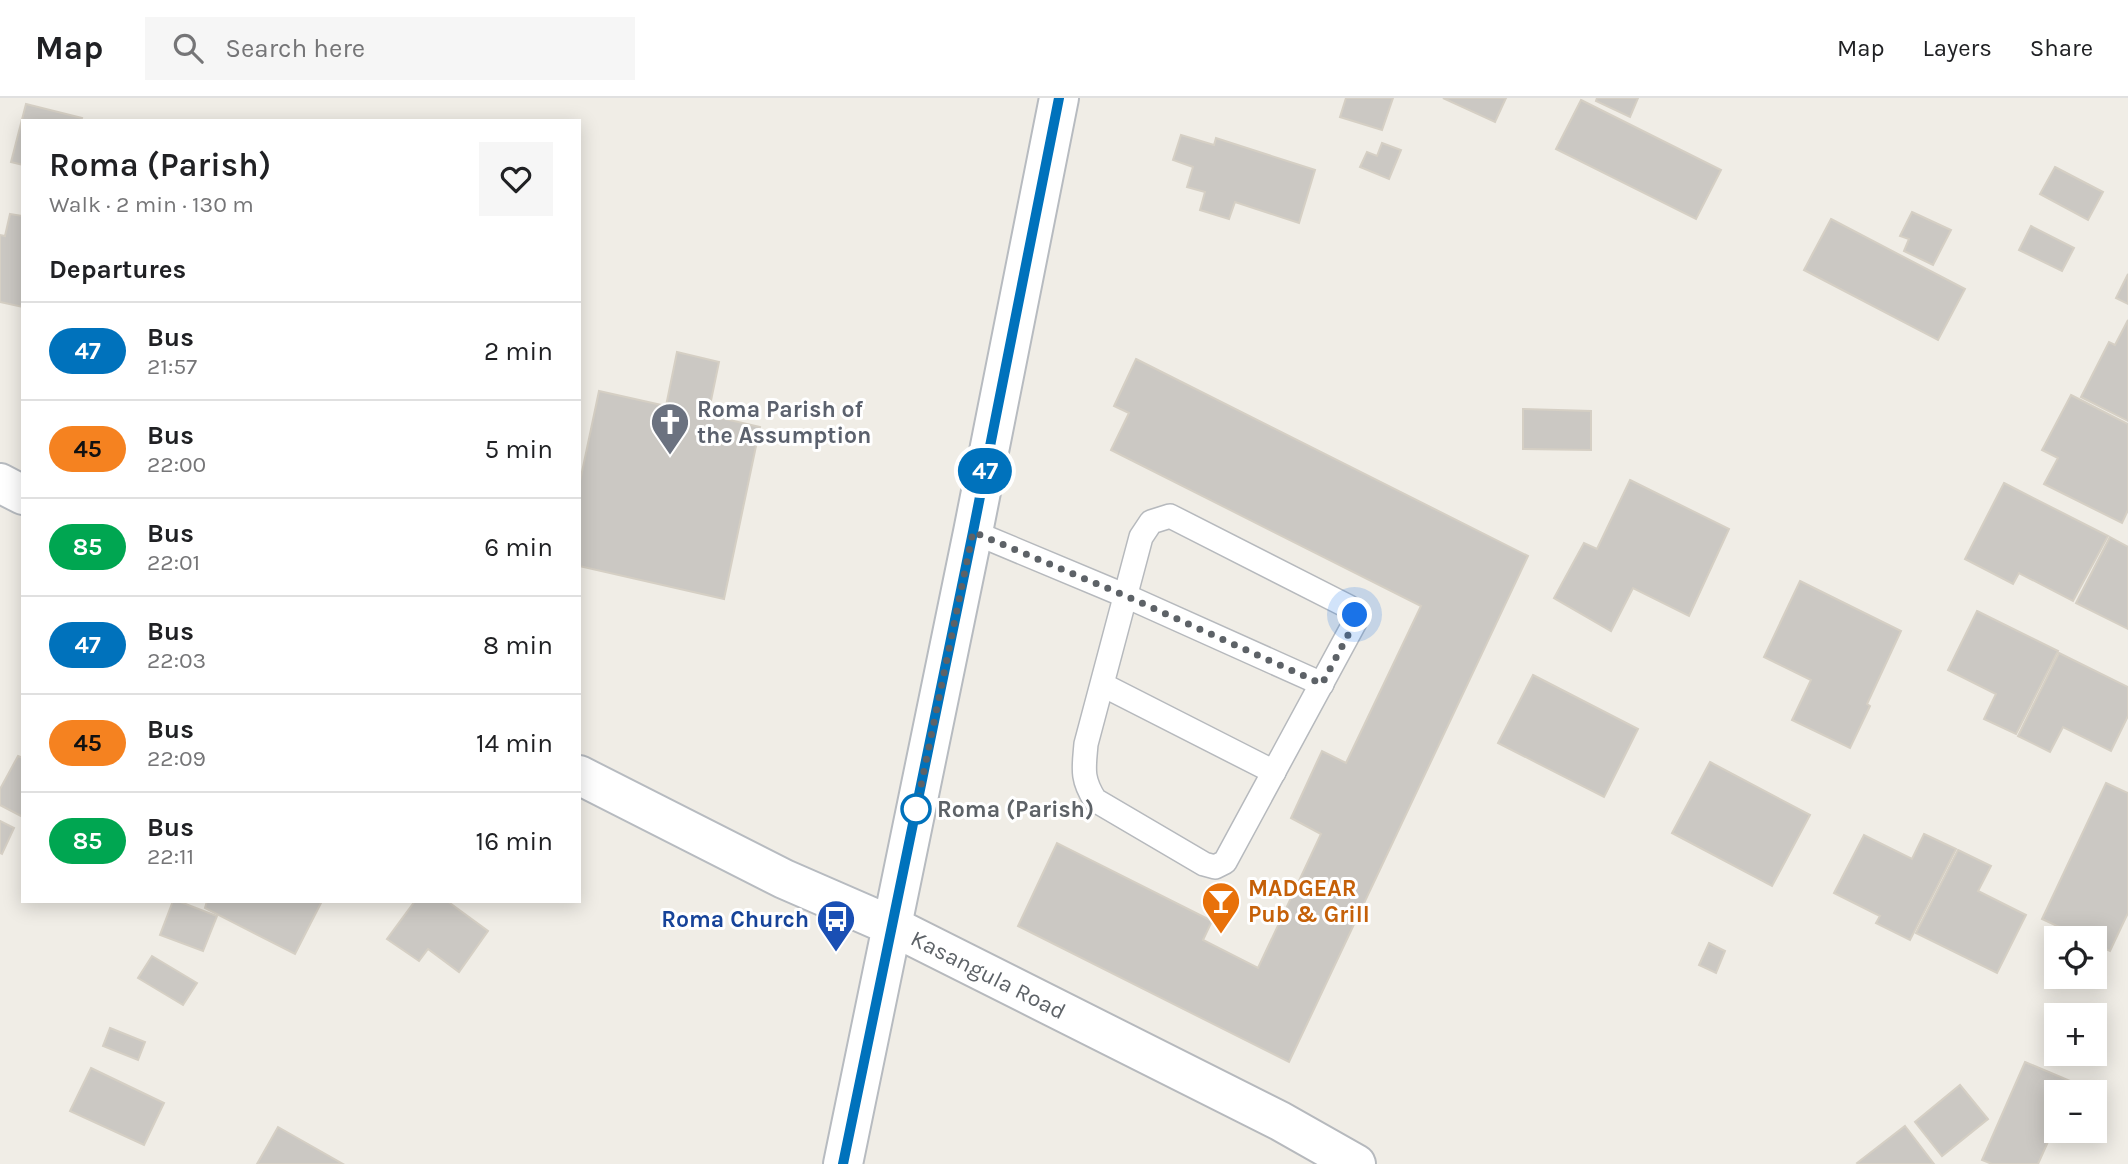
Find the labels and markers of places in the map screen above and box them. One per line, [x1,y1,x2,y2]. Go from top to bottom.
place label: Roma Parish of the Assumption [697,396,871,449]
church icon: Roma Parish of the Assumption [649,401,691,456]
marker: Roma (Parish) [901,794,931,824]
place label: Roma (Parish) [937,796,1094,823]
place label: MADGEAR Pub & Grill [1248,875,1370,928]
bar icon: MADGEAR Pub & Grill [1200,880,1242,935]
bus stop icon: Roma Church [815,898,857,953]
place label: Roma Church [661,906,809,933]

